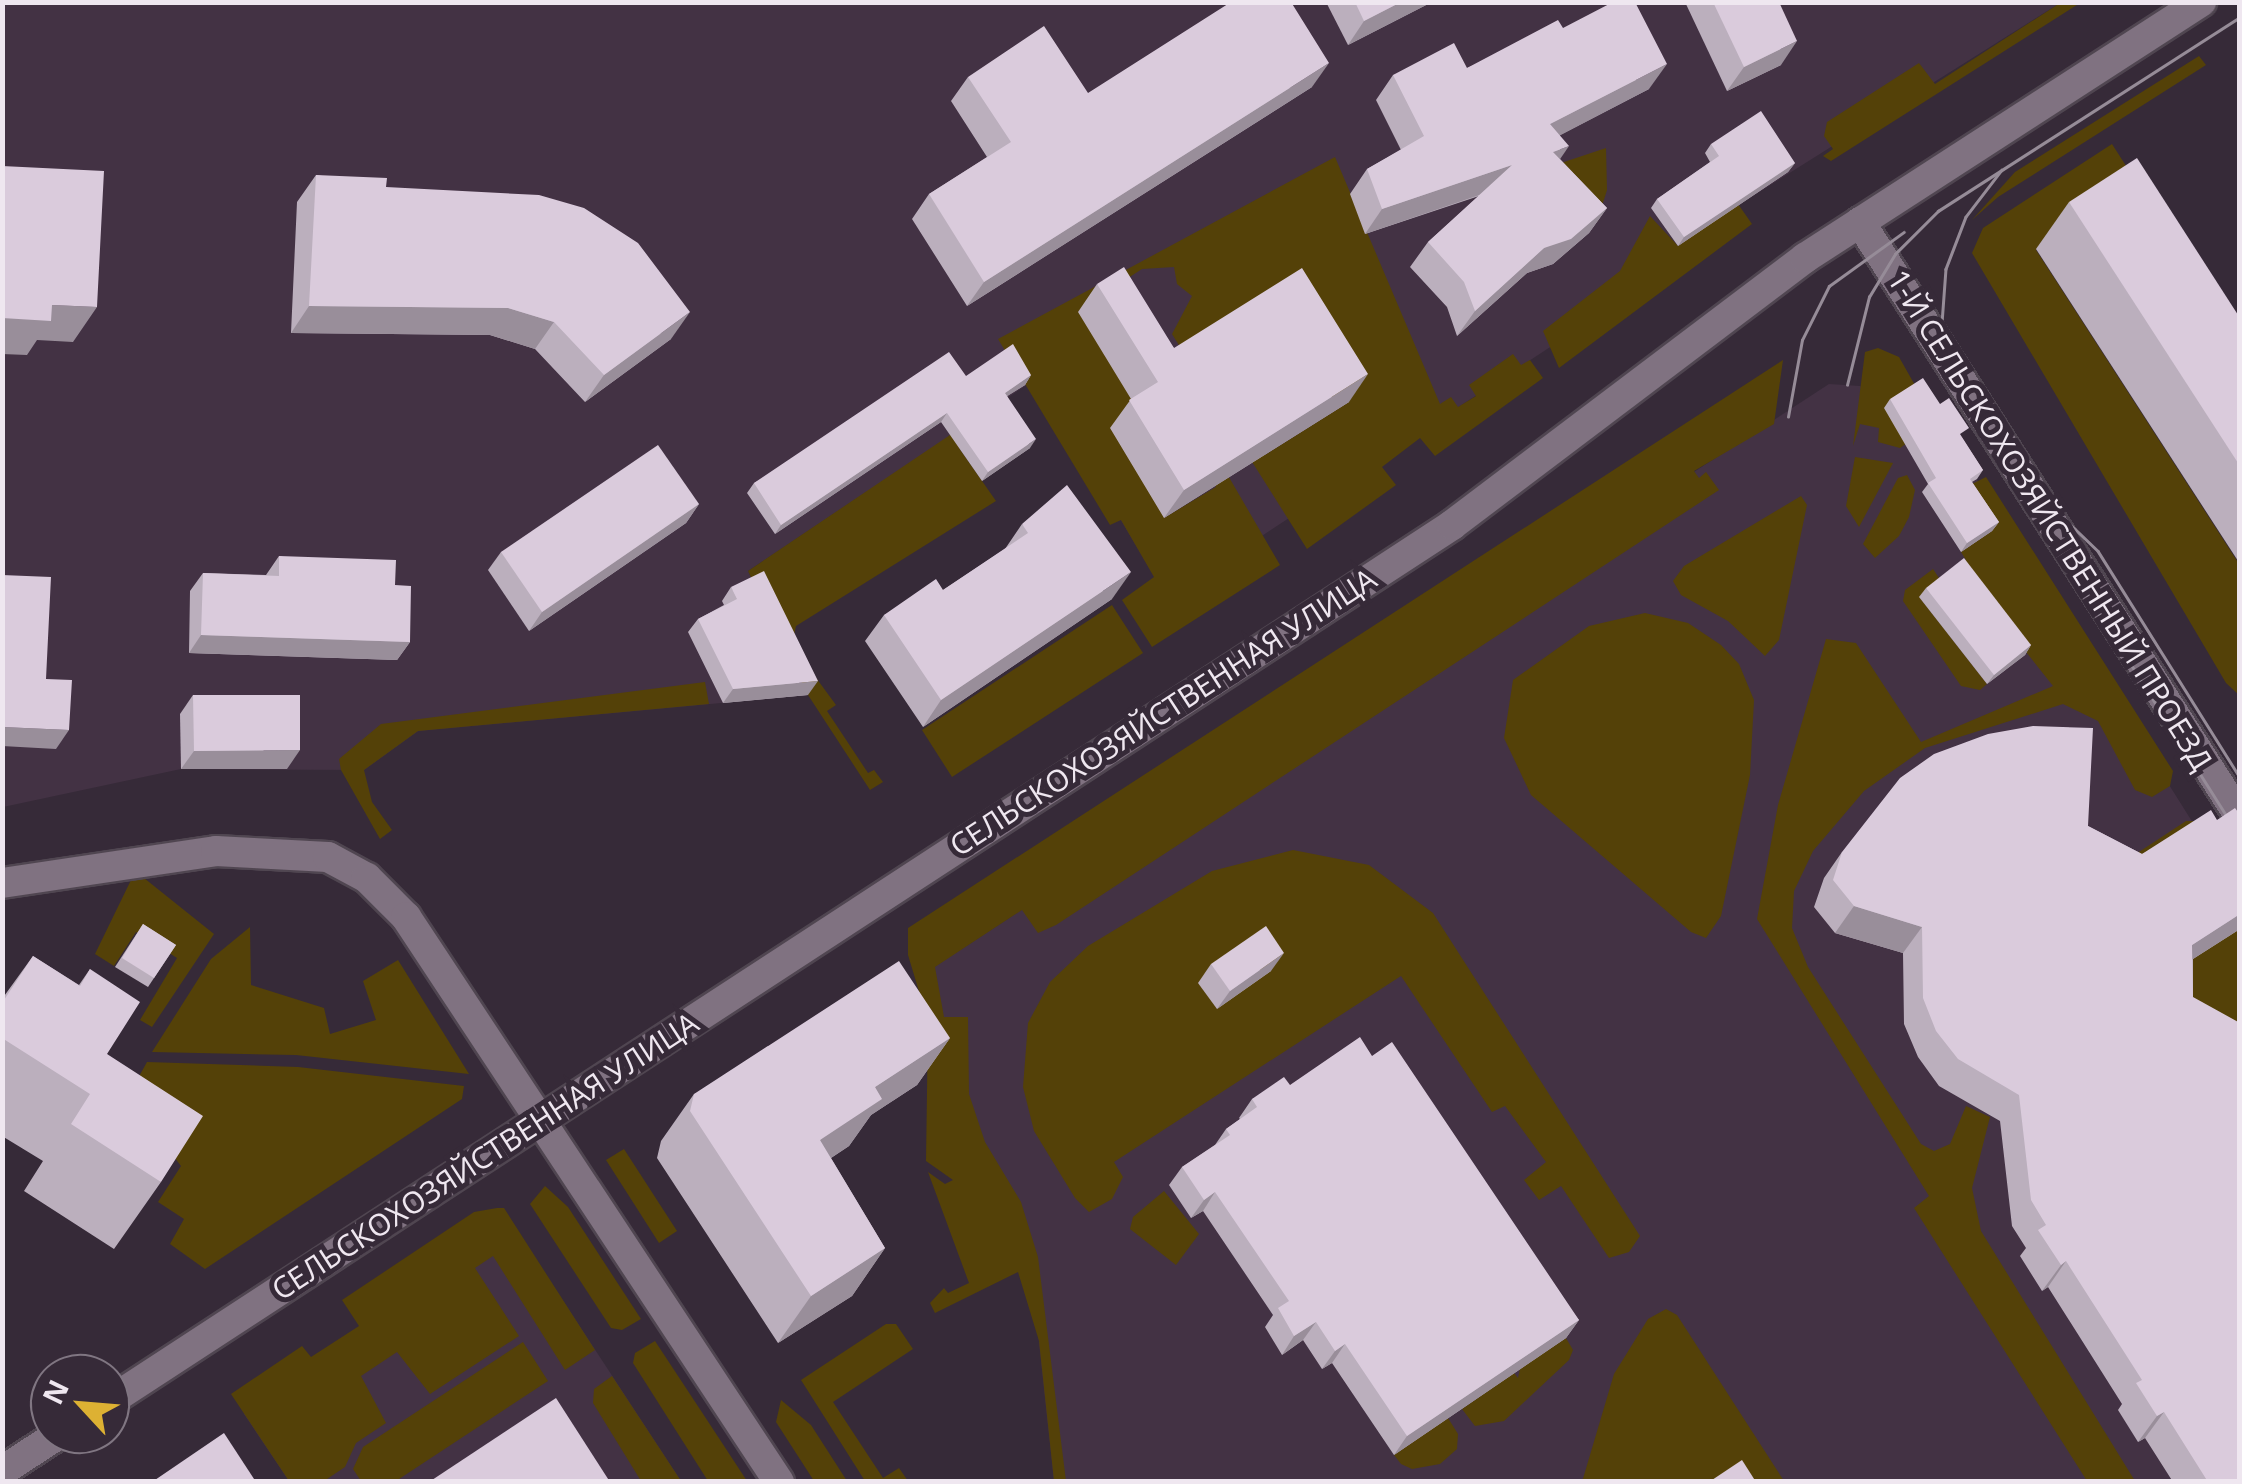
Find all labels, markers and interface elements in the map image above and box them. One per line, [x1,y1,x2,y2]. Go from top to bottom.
street label: 1-Й СЕЛЬСКОХОЗЯЙСТВЕННЫЙ ПРОЕЗД [1880,263,2220,777]
street label: СЕЛЬСКОХОЗЯЙСТВЕННАЯ УЛИЦА [943,560,1383,864]
street label: СЕЛЬСКОХОЗЯЙСТВЕННАЯ УЛИЦА [265,1004,705,1308]
north arrow [30,1354,130,1454]
text: N [33,1373,77,1410]

